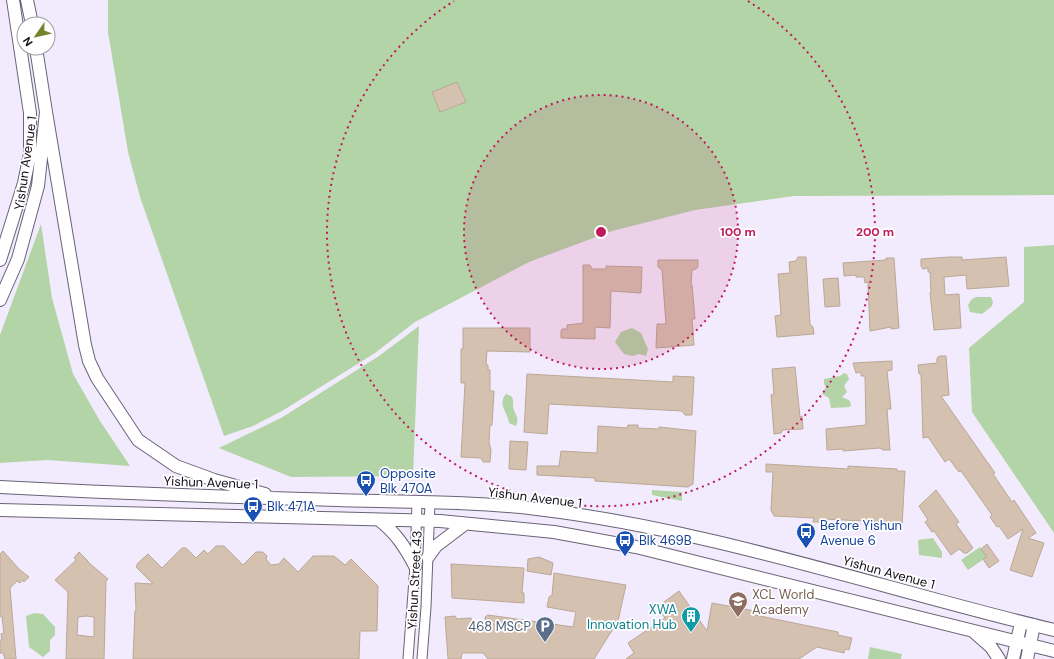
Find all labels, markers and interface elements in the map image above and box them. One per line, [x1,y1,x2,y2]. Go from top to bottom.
north arrow [16,16,56,56]
text: N [20,34,36,49]
street label: Yishun Avenue 1 [10,115,41,211]
text: 100 m [720,224,756,240]
text: 200 m [856,224,894,240]
centre of rings [594,225,608,239]
place label: Opposite Blk 470A [380,465,436,497]
bus stop icon: Opposite Blk 470A [355,469,377,497]
street label: Yishun Avenue 1 [163,472,259,493]
street label: Yishun Avenue 1 [487,483,583,512]
bus stop icon: Blk 471A [242,495,264,523]
place label: Blk 471A [267,498,316,515]
place label: Before Yishun Avenue 6 [820,517,902,549]
bus stop icon: Before Yishun Avenue 6 [795,521,817,549]
bus stop icon: Blk 469B [614,529,636,557]
street label: Yishun Street 43 [403,530,426,630]
place label: Blk 469B [639,532,692,549]
street label: Yishun Avenue 1 [841,552,937,593]
place label: XCL World Academy [752,586,814,618]
school or university icon: XCL World Academy [727,590,749,618]
place label: XWA Innovation Hub [587,601,677,633]
building icon: XWA Innovation Hub [680,605,702,633]
parking icon: 468 MSCP [534,615,556,643]
place label: 468 MSCP [468,618,531,635]

